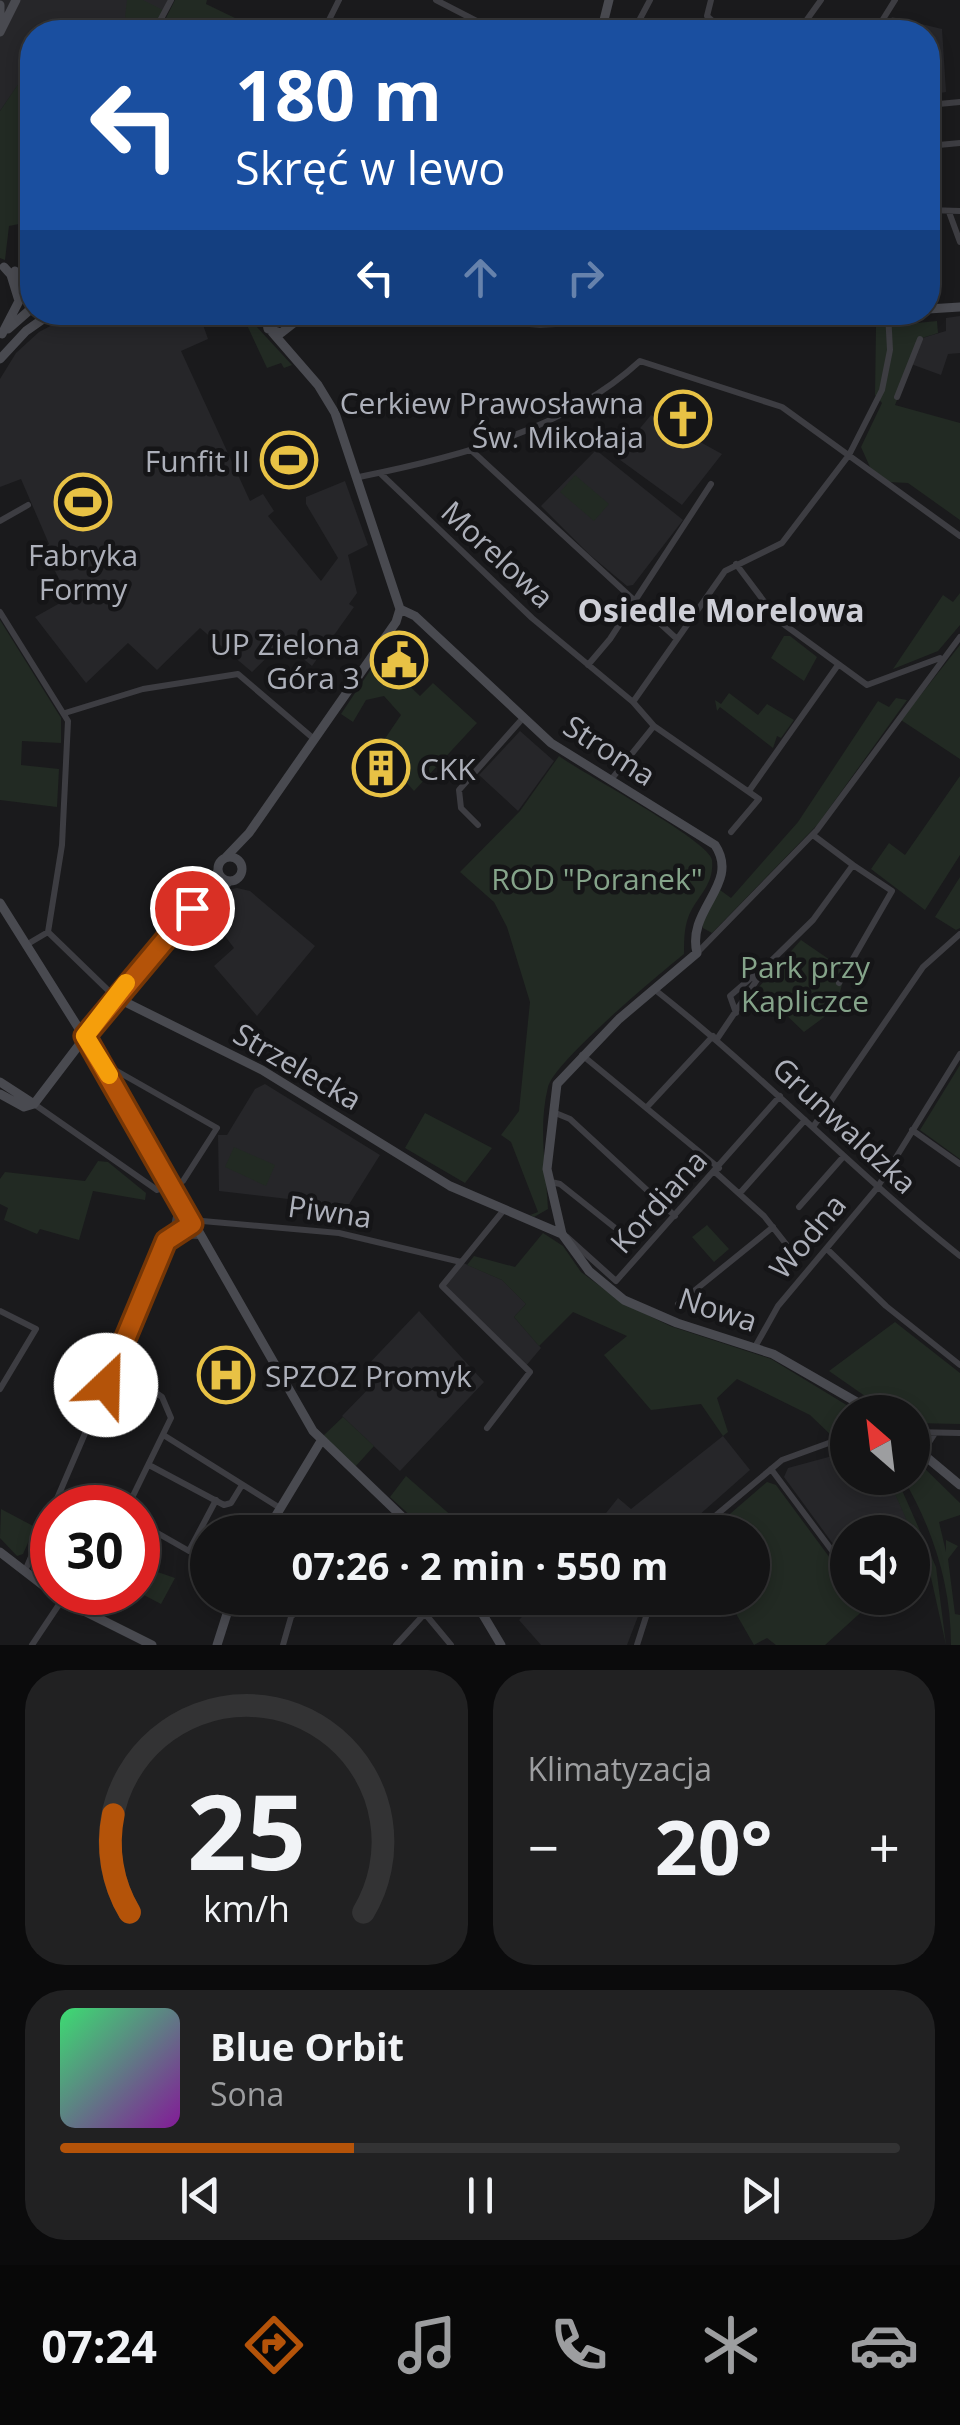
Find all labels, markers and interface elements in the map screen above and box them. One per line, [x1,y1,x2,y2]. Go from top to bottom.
text: 180 m [235,46,442,142]
icon: left [70,60,200,190]
text: Skręć w lewo [235,137,505,198]
icon: left [348,250,403,305]
icon: ahead [453,250,508,305]
icon: right [558,250,613,305]
place label: Cerkiew Prawosławna Św. Mikołaja [340,382,644,457]
church icon: Cerkiew Prawosławna Św. Mikołaja [653,389,713,449]
sports icon: Funfit II [259,430,319,490]
place label: Funfit II [145,440,250,481]
sports icon: Fabryka Formy [53,472,113,532]
street label: Morelowa [433,491,563,617]
place label: Fabryka Formy [28,534,138,609]
district label: Osiedle Morelowa [578,588,865,631]
place label: UP Zielona Góra 3 [210,623,360,698]
public building icon: UP Zielona Góra 3 [369,630,429,690]
street label: Stroma [556,705,664,795]
building icon: CKK [351,738,411,798]
place label: CKK [420,748,476,789]
park label: ROD "Poranek" [491,858,703,899]
pin [150,866,235,951]
icon: arrive [165,881,220,936]
park label: Park przy Kapliczce [740,946,871,1021]
street label: Strzelecka [226,1013,370,1119]
street label: Grunwaldzka [764,1048,926,1202]
street label: Kordiana [600,1140,716,1262]
street label: Piwna [286,1185,374,1237]
street label: Wodna [759,1185,855,1287]
street label: Nowa [673,1277,763,1341]
position arrow [54,1333,158,1437]
hospital icon: SPZOZ Promyk [196,1345,256,1405]
place label: SPZOZ Promyk [265,1355,472,1396]
north arrow [830,1395,930,1495]
map controls [830,1395,930,1615]
speed limit sign: 30 [30,1485,160,1615]
button: sound [830,1515,930,1615]
text: 07:26 · 2 min · 550 m [292,1539,668,1591]
text: Klimatyzacja [528,1747,712,1790]
text: 25 [187,1759,306,1900]
text: 20° [655,1795,773,1897]
text: − [528,1809,559,1884]
text: + [869,1809,900,1884]
text: km/h [203,1884,290,1932]
text: Blue Orbit [210,2020,404,2072]
text: Sona [210,2072,284,2115]
icon: previous [173,2168,228,2223]
icon: pause [453,2168,508,2223]
icon: next [733,2168,788,2223]
icon: directions [239,2310,309,2380]
icon: music [392,2310,462,2380]
icon: phone [544,2310,614,2380]
icon: climate [696,2310,766,2380]
icon: car [849,2310,919,2380]
text: 07:24 [41,2315,157,2376]

